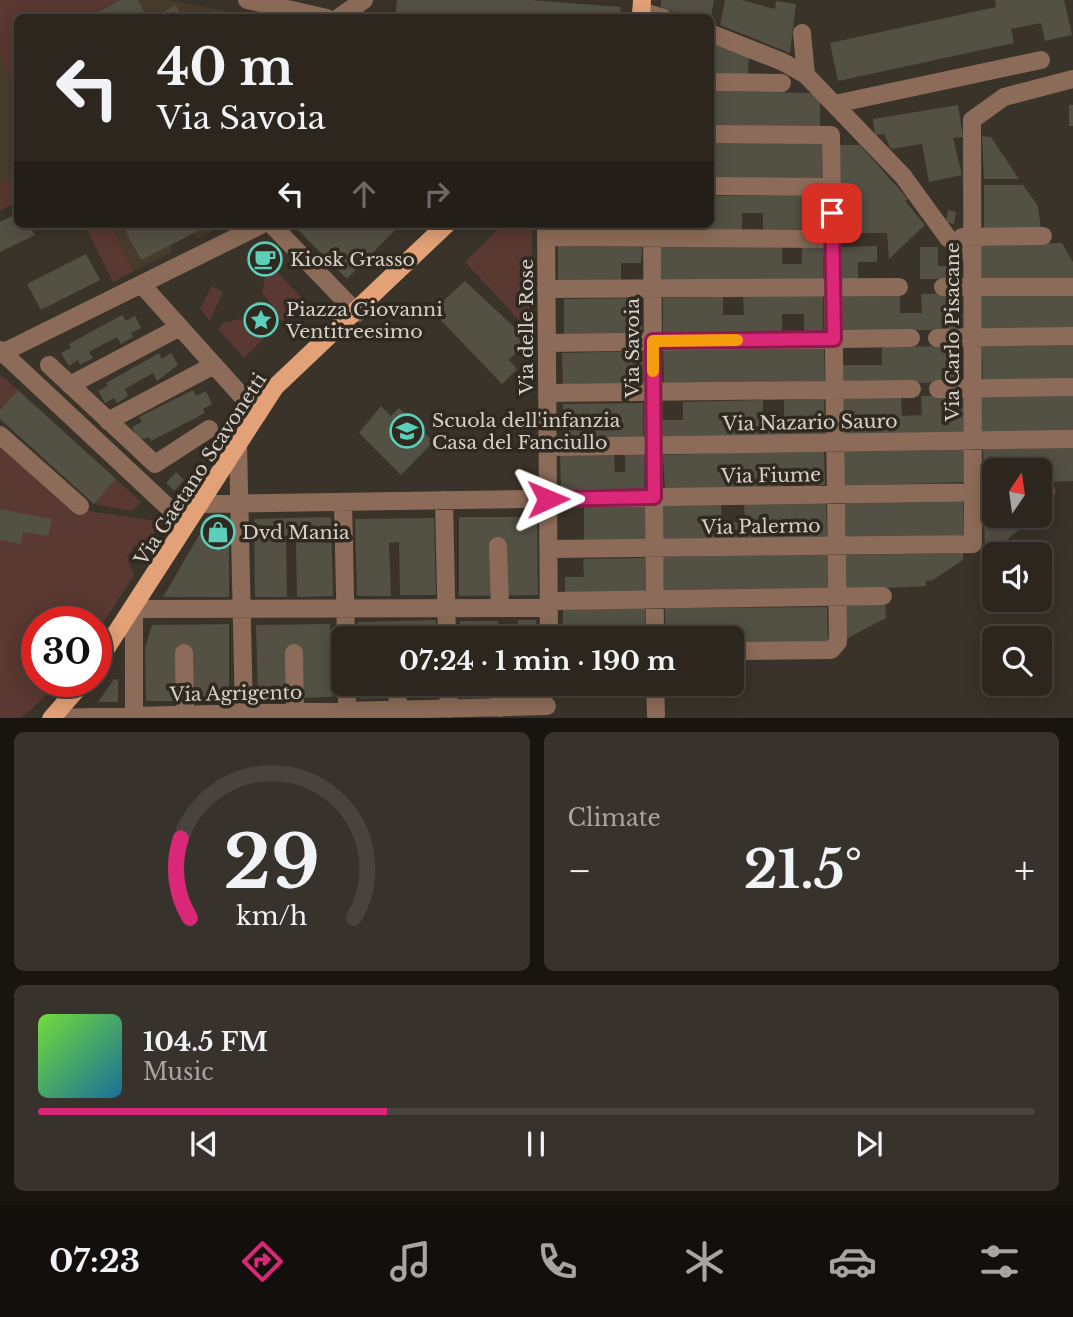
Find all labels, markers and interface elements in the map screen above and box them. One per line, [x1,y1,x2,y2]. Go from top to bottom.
text: 40 m [157,37,294,98]
icon: left [42,42,133,133]
text: Via Savoia [157,98,325,138]
icon: left [272,175,310,213]
icon: ahead [345,175,383,213]
icon: right [418,175,456,213]
pin [802,183,862,243]
icon: arrive [813,194,851,232]
cafe icon: Kiosk Grasso [246,240,284,278]
street label: Via Carlo Pisacane [941,242,964,423]
place label: Kiosk Grasso [290,248,415,271]
street label: Via delle Rose [515,259,538,396]
place label: Piazza Giovanni Ventitreesimo [285,298,443,343]
street label: Via Savoia [621,298,644,399]
place icon: Piazza Giovanni Ventitreesimo [242,301,280,339]
street label: Via Gaetano Scavonetti [129,368,272,571]
place label: Scuola dell'infanzia Casa del Fanciullo [432,409,621,454]
street label: Via Nazario Sauro [721,409,898,436]
school or university icon: Scuola dell'infanzia Casa del Fanciullo [388,412,426,450]
north arrow [982,458,1052,528]
map controls [982,458,1052,696]
position arrow [511,462,585,536]
street label: Via Fiume [720,463,821,488]
shop icon: Dvd Mania [199,513,237,551]
street label: Via Palermo [700,514,821,539]
place label: Dvd Mania [242,521,350,544]
button: sound [982,542,1052,612]
speed limit sign: 30 [21,606,112,697]
button: search [982,626,1052,696]
text: 07:24 · 1 min · 190 m [399,645,676,677]
street label: Via Agrigento [168,681,303,706]
text: Climate [568,804,661,832]
text: 29 [224,817,320,908]
text: 21.5° [744,838,862,902]
text: − [568,847,592,894]
text: + [1014,847,1035,894]
text: km/h [236,900,307,931]
text: 104.5 FM [143,1026,268,1058]
text: Music [143,1058,214,1086]
icon: previous [185,1125,223,1163]
icon: pause [517,1125,555,1163]
icon: next [850,1125,888,1163]
icon: directions [238,1237,287,1286]
icon: music [386,1237,435,1286]
icon: phone [533,1237,582,1286]
icon: climate [680,1237,729,1286]
icon: car [828,1237,877,1286]
icon: filters [975,1237,1024,1286]
text: 07:23 [49,1241,140,1281]

